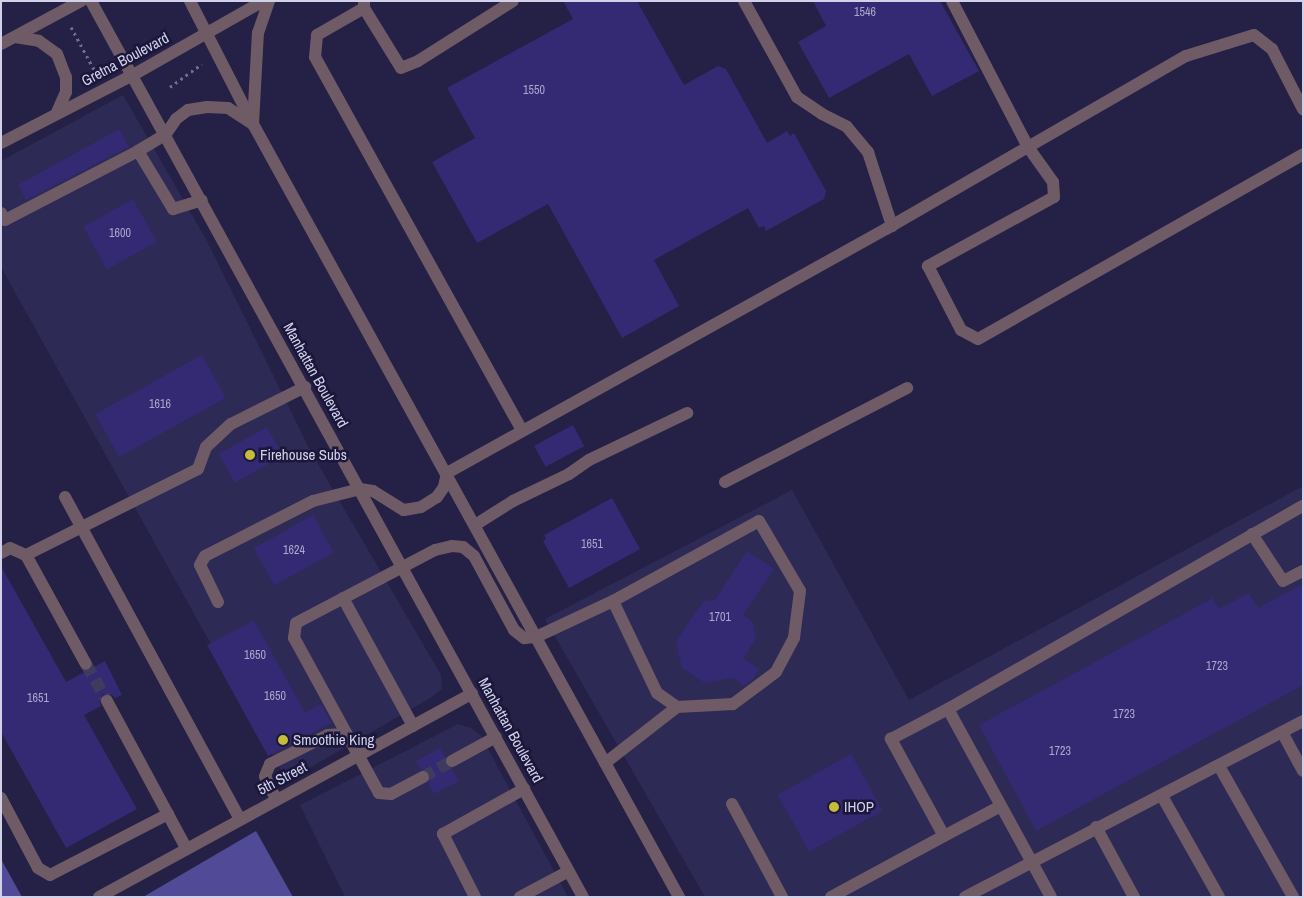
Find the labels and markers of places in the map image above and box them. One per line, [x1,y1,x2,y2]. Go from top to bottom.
place label: Firehouse Subs [260,446,347,464]
marker: Firehouse Subs [244,449,256,461]
place label: Smoothie King [293,731,374,749]
marker: Smoothie King [277,734,289,746]
place label: IHOP [844,798,874,816]
marker: IHOP [828,801,840,813]

